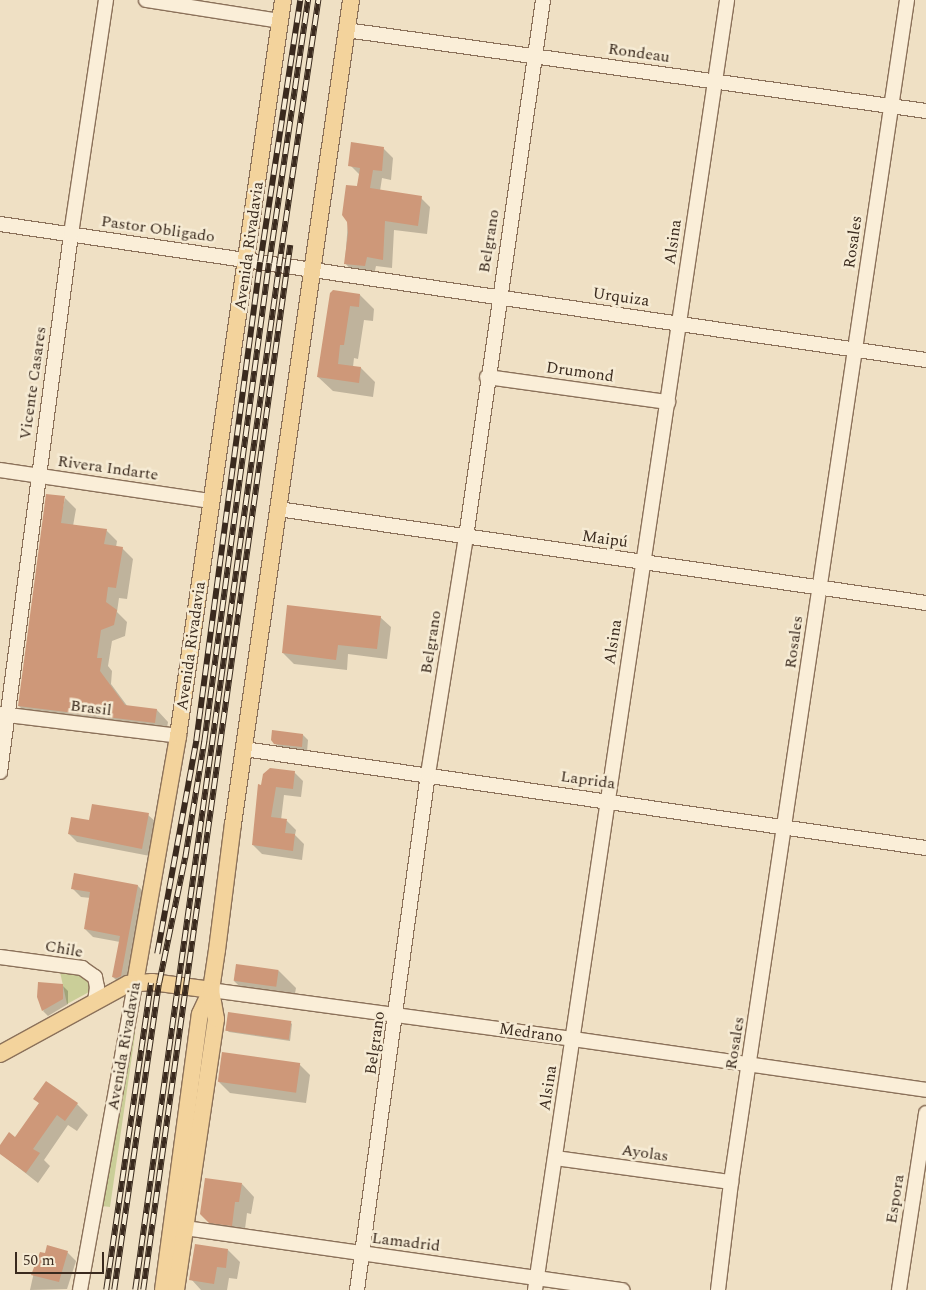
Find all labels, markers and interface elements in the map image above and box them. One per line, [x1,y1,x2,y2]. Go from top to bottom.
street label: Rondeau [607,39,671,67]
street label: Avenida Rivadavia [230,180,268,312]
street label: Belgrano [475,208,503,274]
street label: Pastor Obligado [100,212,216,246]
street label: Rosales [840,214,866,270]
street label: Alsina [660,218,686,266]
street label: Urquiza [591,283,651,311]
street label: Vicente Casares [16,325,50,441]
street label: Drumond [545,358,615,386]
street label: Rivera Indarte [56,451,160,485]
street label: Maipú [581,526,629,552]
street label: Avenida Rivadavia [172,580,210,712]
street label: Belgrano [417,609,445,675]
street label: Rosales [781,614,807,670]
street label: Alsina [600,618,626,666]
street label: Brasil [69,696,113,720]
street label: Laprida [559,767,617,793]
street label: Chile [43,936,85,962]
street label: Avenida Rivadavia [103,980,145,1112]
street label: Belgrano [361,1010,389,1076]
street label: Rosales [721,1015,749,1071]
street label: Medrano [498,1019,564,1047]
street label: Alsina [535,1064,561,1112]
street label: Ayolas [620,1140,670,1166]
street label: Espora [882,1173,908,1225]
street label: Lamadrid [371,1228,441,1256]
scale bar [18,1242,106,1274]
text: 50 m [23,1249,55,1272]

